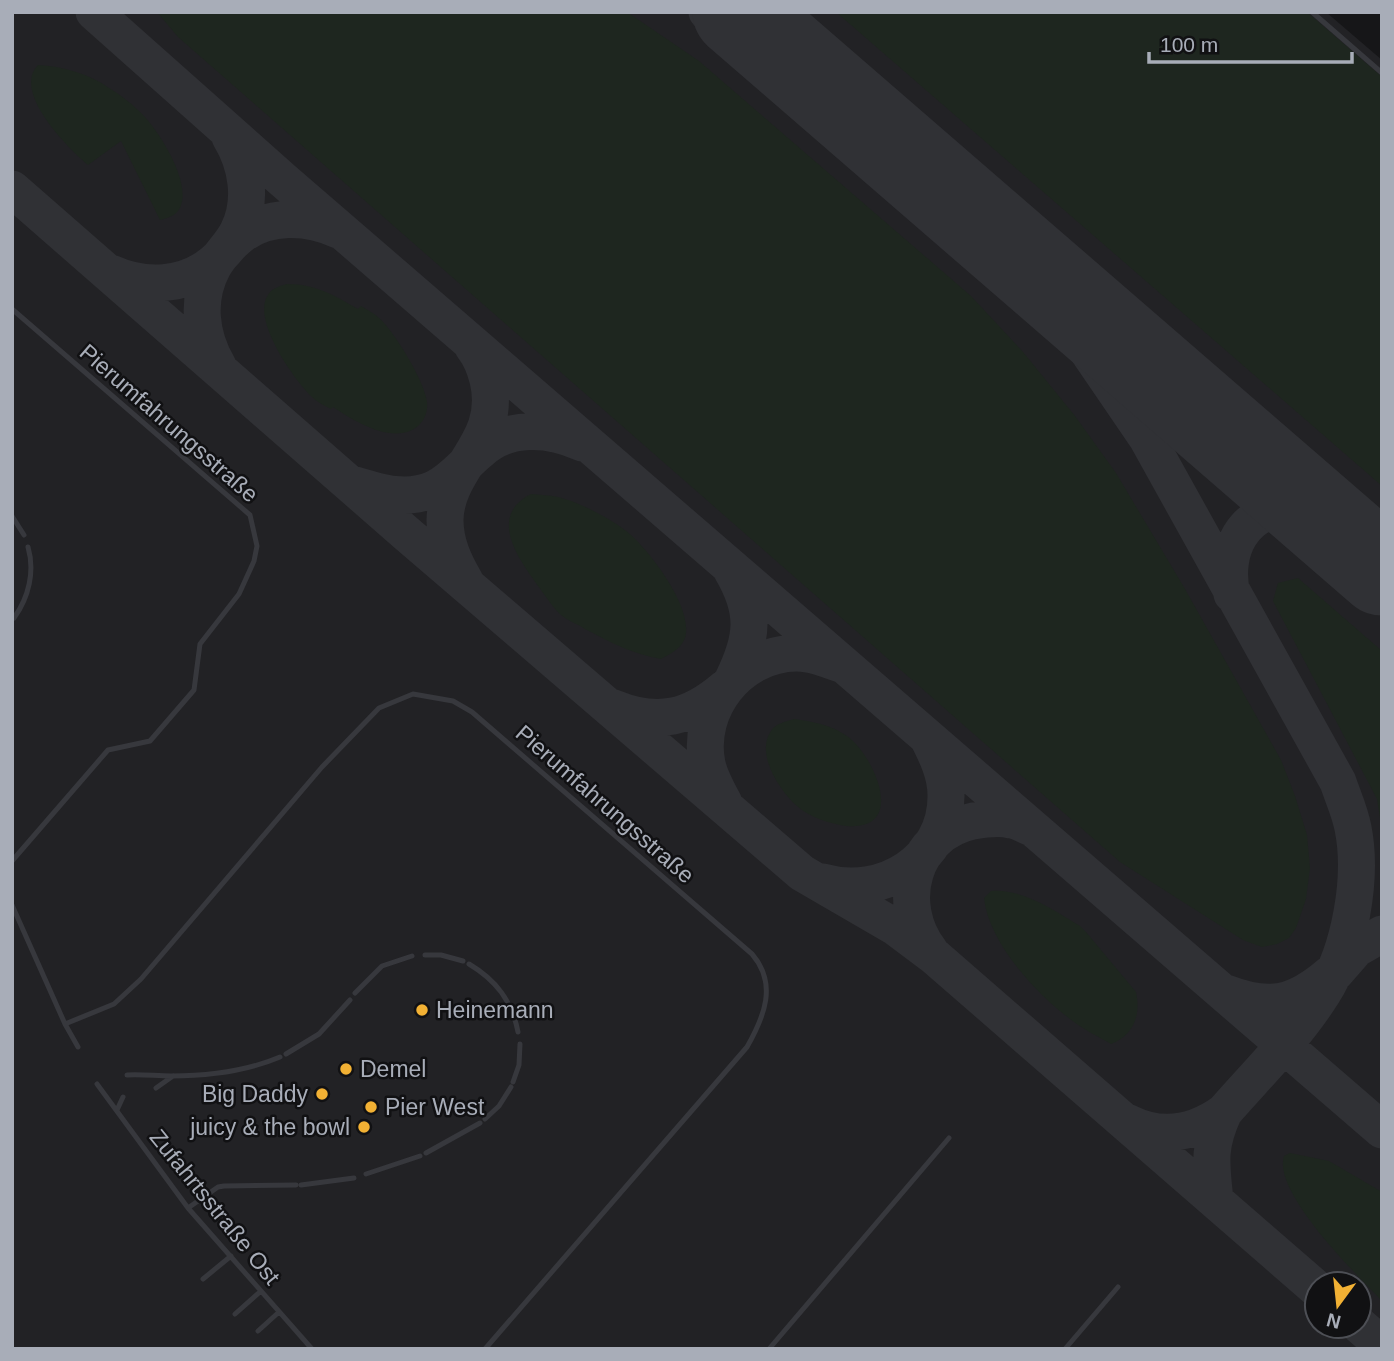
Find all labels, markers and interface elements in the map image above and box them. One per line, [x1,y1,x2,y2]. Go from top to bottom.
scale bar [1149,21,1352,65]
text: 100 m [1160,33,1218,56]
street label: Pierumfahrungsstraße [75,339,263,507]
street label: Pierumfahrungsstraße [511,720,699,888]
place label: Heinemann [436,997,554,1023]
marker: Heinemann [414,1002,430,1018]
place label: Demel [360,1056,426,1082]
marker: Demel [338,1061,354,1077]
place label: Big Daddy [202,1081,308,1107]
marker: Big Daddy [314,1086,330,1102]
place label: Pier West [385,1094,485,1120]
marker: Pier West [363,1099,379,1115]
place label: juicy & the bowl [189,1114,350,1140]
marker: juicy & the bowl [356,1119,372,1135]
street label: Zufahrtsstraße Ost [145,1124,286,1290]
north arrow [1303,1270,1373,1340]
text: N [1324,1309,1343,1333]

